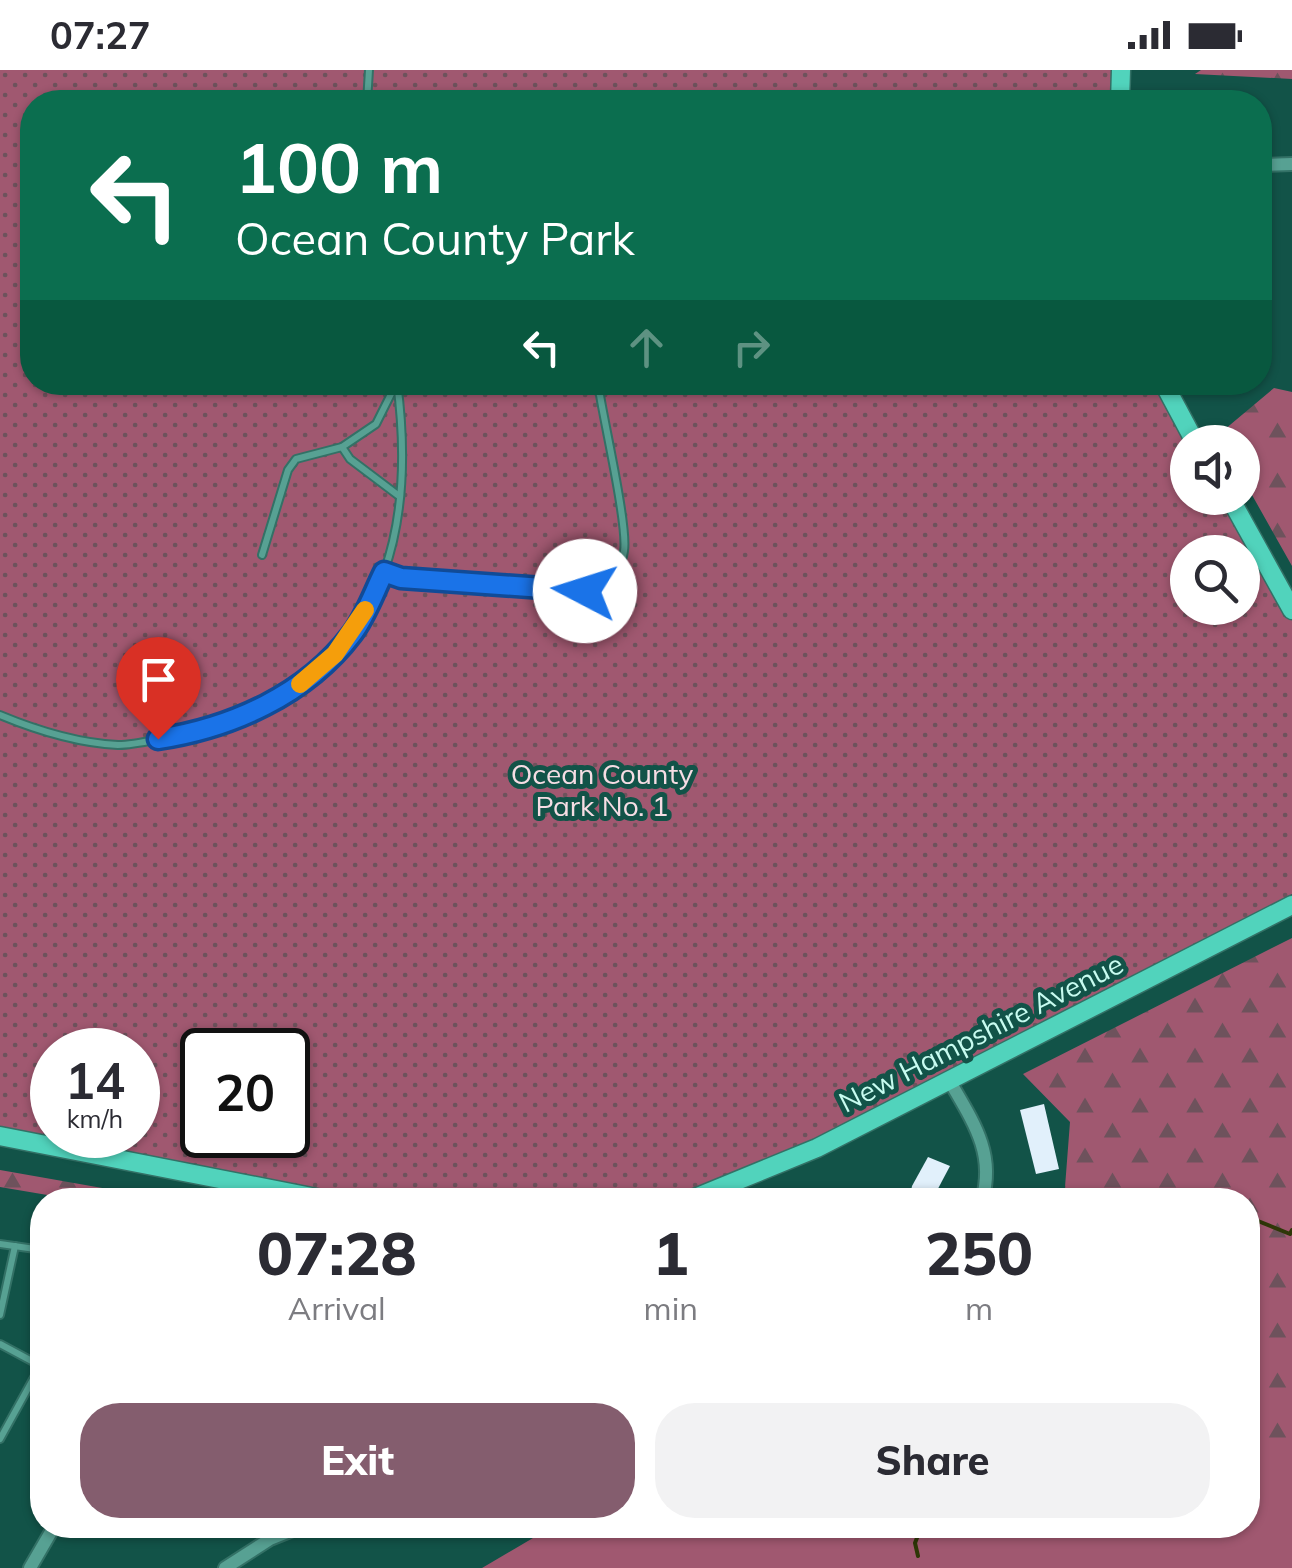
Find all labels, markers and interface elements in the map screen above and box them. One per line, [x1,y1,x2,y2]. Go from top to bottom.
text: 07:27 [50,11,151,59]
text: 100 m [235,123,443,211]
icon: left [70,130,200,260]
text: Ocean County Park [235,210,635,266]
icon: left [514,320,569,375]
icon: ahead [619,320,674,375]
icon: right [724,320,779,375]
map controls [1170,425,1260,625]
button: sound [1170,425,1260,515]
button: search [1170,535,1260,625]
position arrow [533,539,637,643]
pin [116,637,201,740]
icon: arrive [131,652,186,707]
park label: Ocean County Park No. 1 [511,756,693,823]
street label: New Hampshire Avenue [833,946,1129,1119]
speed limit sign: 20 [180,1028,310,1158]
text: 14 [65,1049,125,1112]
text: km/h [67,1103,123,1134]
text: 07:28 [257,1215,417,1290]
text: 1 [653,1215,689,1290]
text: 250 [925,1215,1033,1290]
text: Arrival [288,1288,386,1328]
text: min [644,1288,698,1328]
text: m [965,1288,993,1328]
button: Exit [80,1403,635,1518]
button: Share [655,1403,1210,1518]

